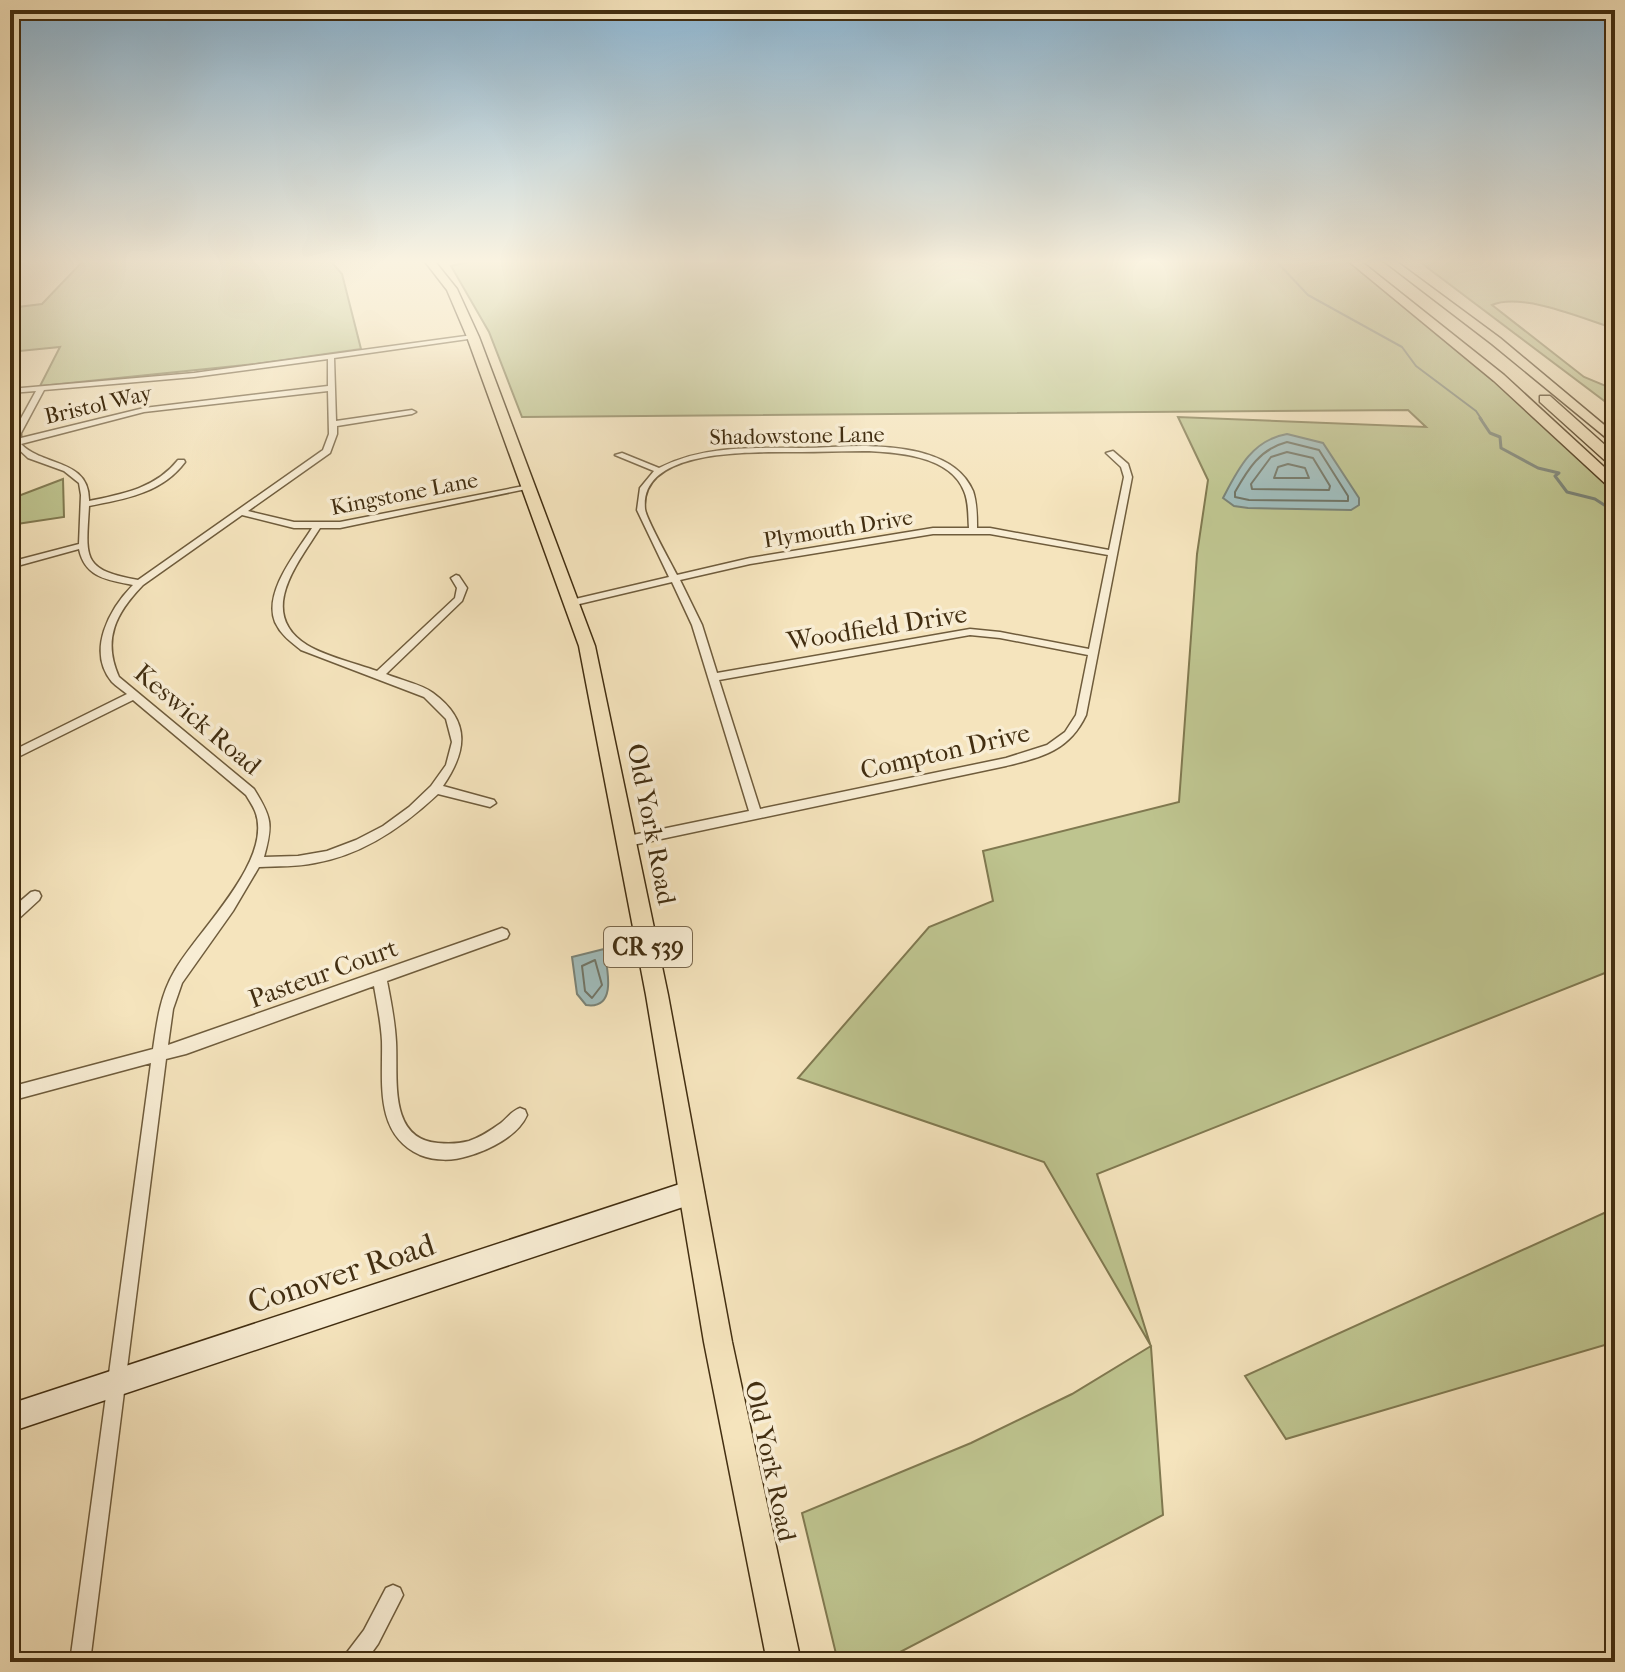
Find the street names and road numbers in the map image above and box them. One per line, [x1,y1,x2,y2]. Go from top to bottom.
street label: Bristol Way [42,380,156,430]
street label: Shadowstone Lane [709,421,885,451]
street label: Kingstone Lane [328,467,480,521]
street label: Plymouth Drive [762,504,915,554]
street label: Woodfield Drive [784,598,969,657]
street label: Keswick Road [128,657,268,782]
street label: Compton Drive [857,717,1033,786]
street label: Old York Road [621,741,682,908]
road number: CR 539 [604,927,692,967]
street label: Pasteur Court [245,932,402,1015]
street label: Conover Road [243,1226,440,1321]
street label: Old York Road [738,1378,803,1545]

